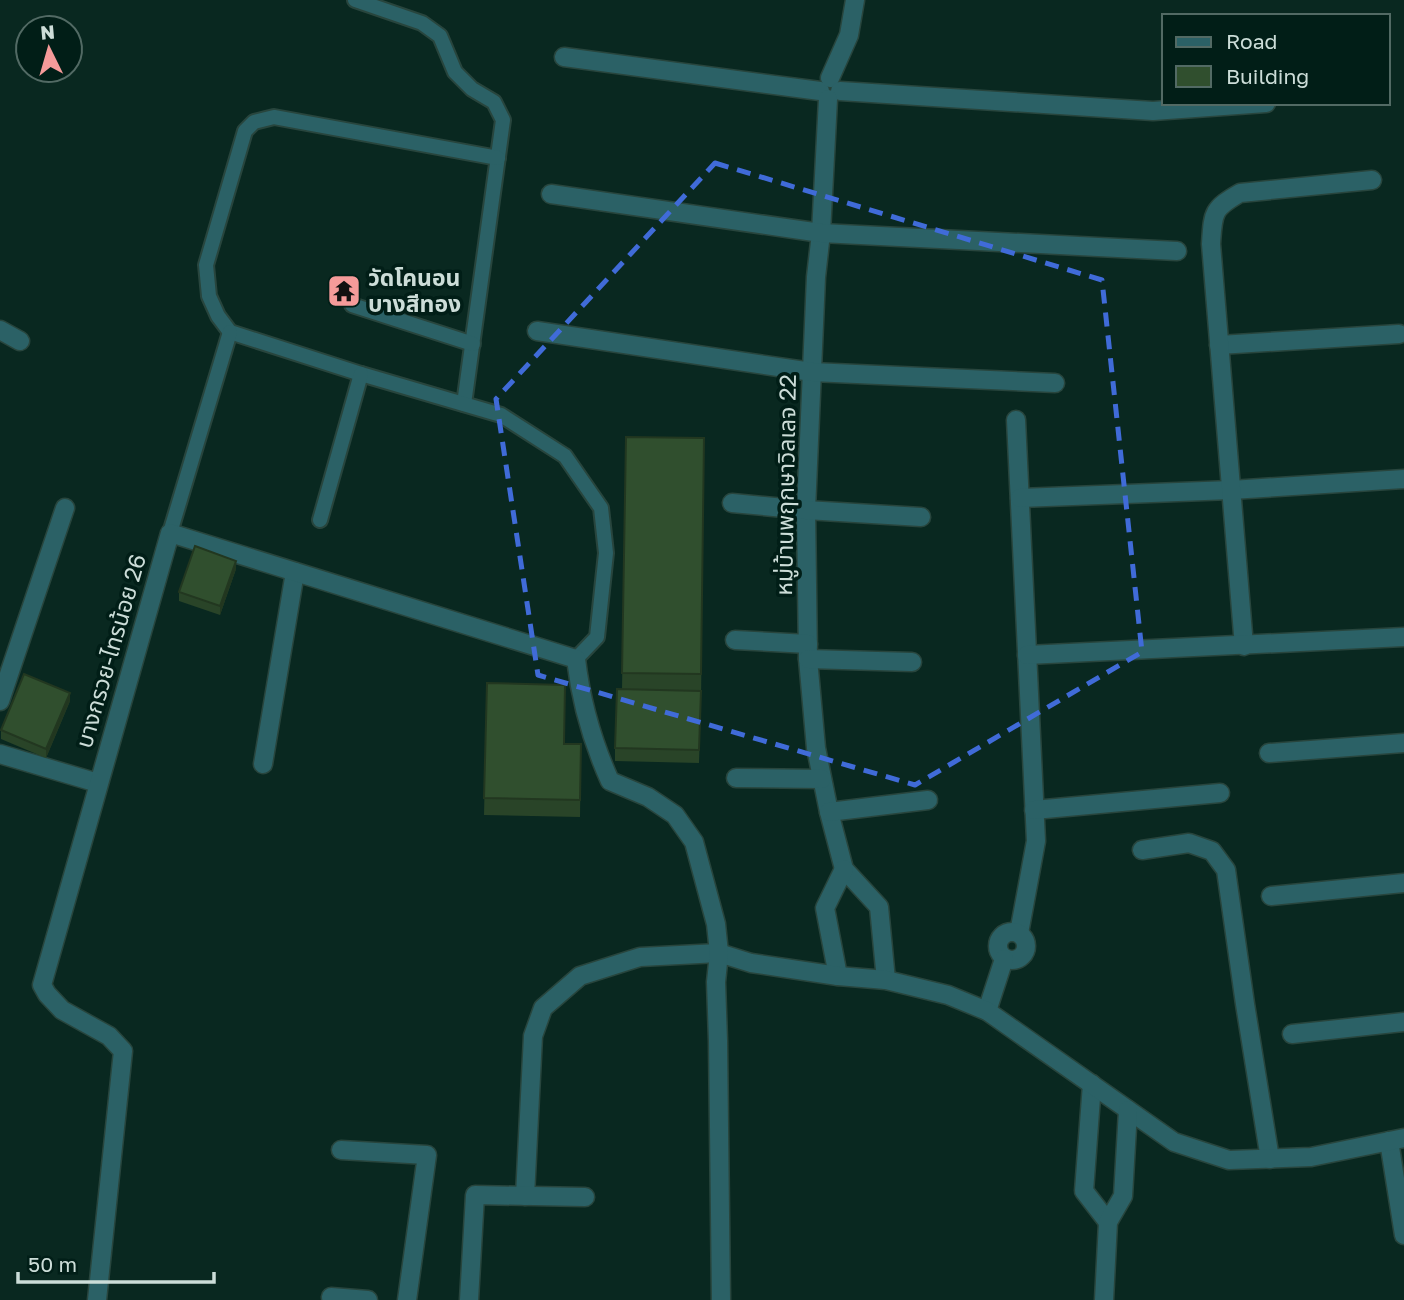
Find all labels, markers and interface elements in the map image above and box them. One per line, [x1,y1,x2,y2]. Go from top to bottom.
north arrow [14,14,84,84]
legend [1162,14,1390,105]
text: N [39,19,56,44]
text: Road [1226,28,1277,54]
text: Building [1226,63,1309,89]
place label: วัดโคนอน บางสีทอง [368,263,461,317]
temple icon: วัดโคนอน บางสีทอง [325,272,363,310]
street label: หมู่บ้านพฤกษาวิลเลจ 22 [769,374,803,596]
street label: บางกรวย-ไทรน้อย 26 [69,550,151,751]
scale bar [18,1240,214,1284]
text: 50 m [28,1251,77,1277]

